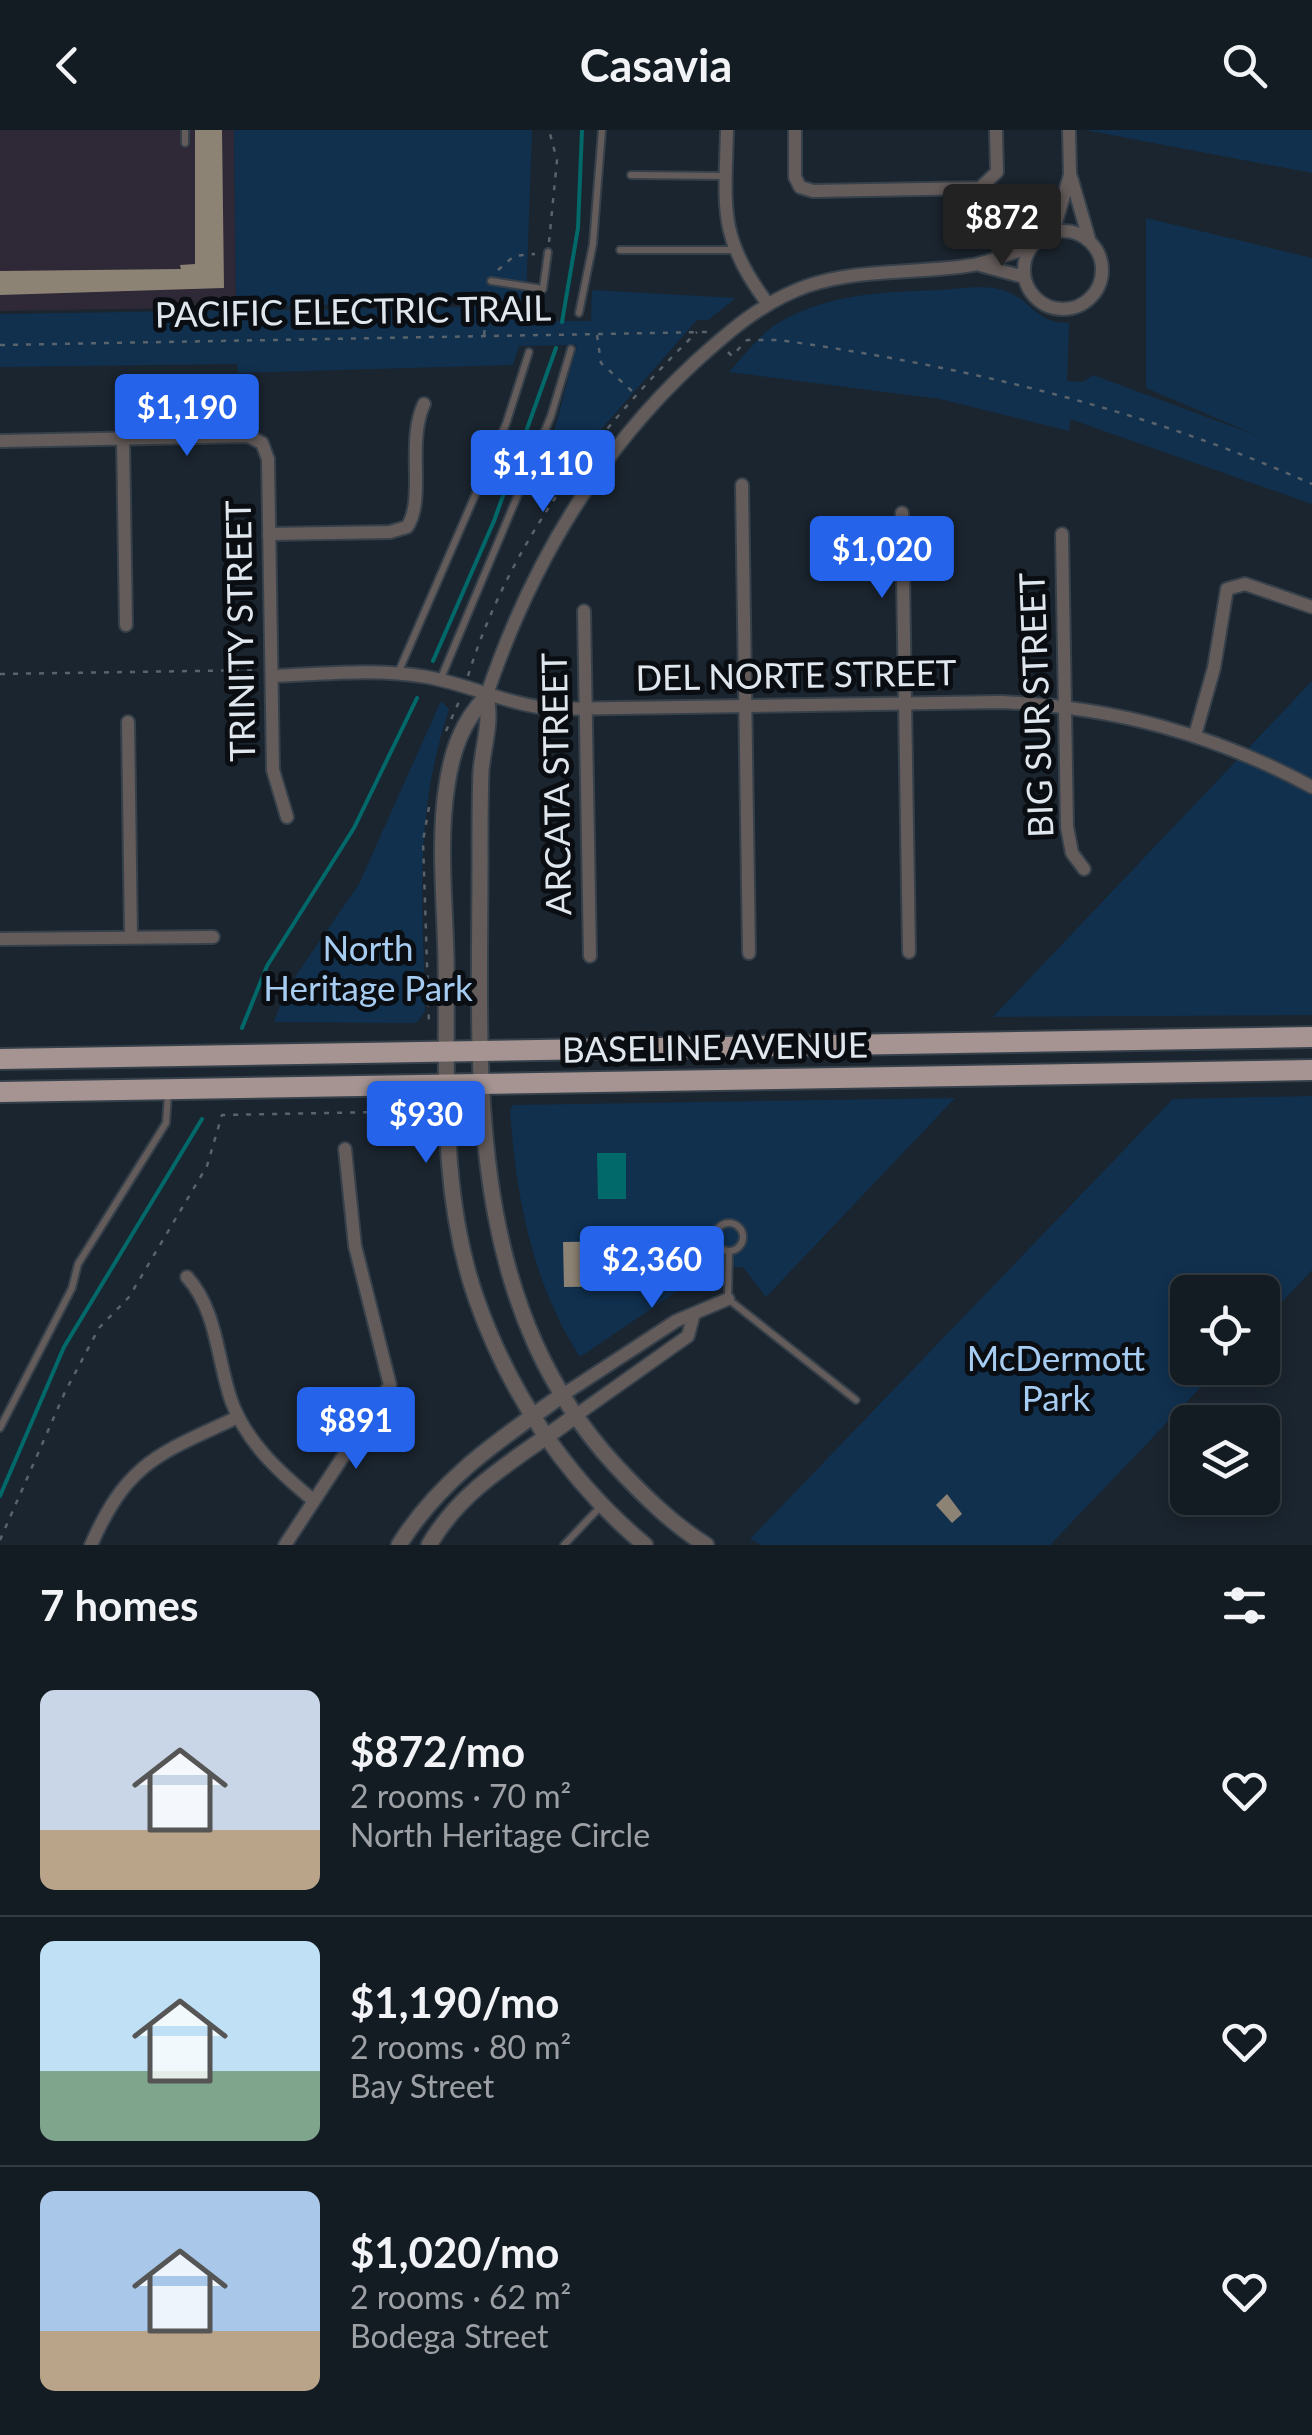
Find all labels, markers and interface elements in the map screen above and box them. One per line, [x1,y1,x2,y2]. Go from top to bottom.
icon: back [40,38,95,93]
text: Casavia [580,38,732,92]
icon: search [1217,38,1272,93]
pin: $872 [943,184,1061,269]
text: $872 [965,197,1039,236]
street label: PACIFIC ELECTRIC TRAIL [154,286,552,334]
pin: $1,190 [106,374,268,459]
text: $1,190 [137,387,237,426]
pin: $1,110 [462,430,624,515]
text: $1,110 [493,443,593,482]
street label: TRINITY STREET [216,500,262,762]
pin: $1,020 [801,516,963,601]
text: $1,020 [832,529,932,568]
street label: BIG SUR STREET [1009,571,1061,838]
street label: DEL NORTE STREET [635,650,957,698]
street label: ARCATA STREET [532,652,578,916]
park label: North Heritage Park [263,926,473,1008]
street label: BASELINE AVENUE [562,1022,868,1070]
pin: $930 [367,1081,485,1166]
text: $930 [389,1094,463,1133]
pin: $2,360 [571,1226,733,1311]
text: $2,360 [602,1239,702,1278]
map controls [1170,1275,1280,1515]
button: locate [1170,1275,1280,1385]
park label: McDermott Park [967,1336,1145,1418]
pin: $891 [297,1387,415,1472]
text: $891 [319,1400,393,1439]
button: layers [1170,1405,1280,1515]
icon: filters [1217,1578,1272,1633]
text: 7 homes [40,1580,198,1630]
text: $872/mo [350,1726,525,1776]
icon: home [120,1730,240,1850]
icon: heart [1217,1763,1272,1818]
text: 2 rooms · 70 m² [350,1776,571,1815]
text: North Heritage Circle [350,1815,650,1854]
text: $1,190/mo [350,1977,559,2027]
icon: home [120,1981,240,2101]
icon: heart [1217,2014,1272,2069]
text: 2 rooms · 80 m² [350,2027,571,2066]
text: Bay Street [350,2066,494,2105]
text: $1,020/mo [350,2227,559,2277]
icon: home [120,2231,240,2351]
icon: heart [1217,2264,1272,2319]
text: 2 rooms · 62 m² [350,2277,571,2316]
text: Bodega Street [350,2316,548,2355]

